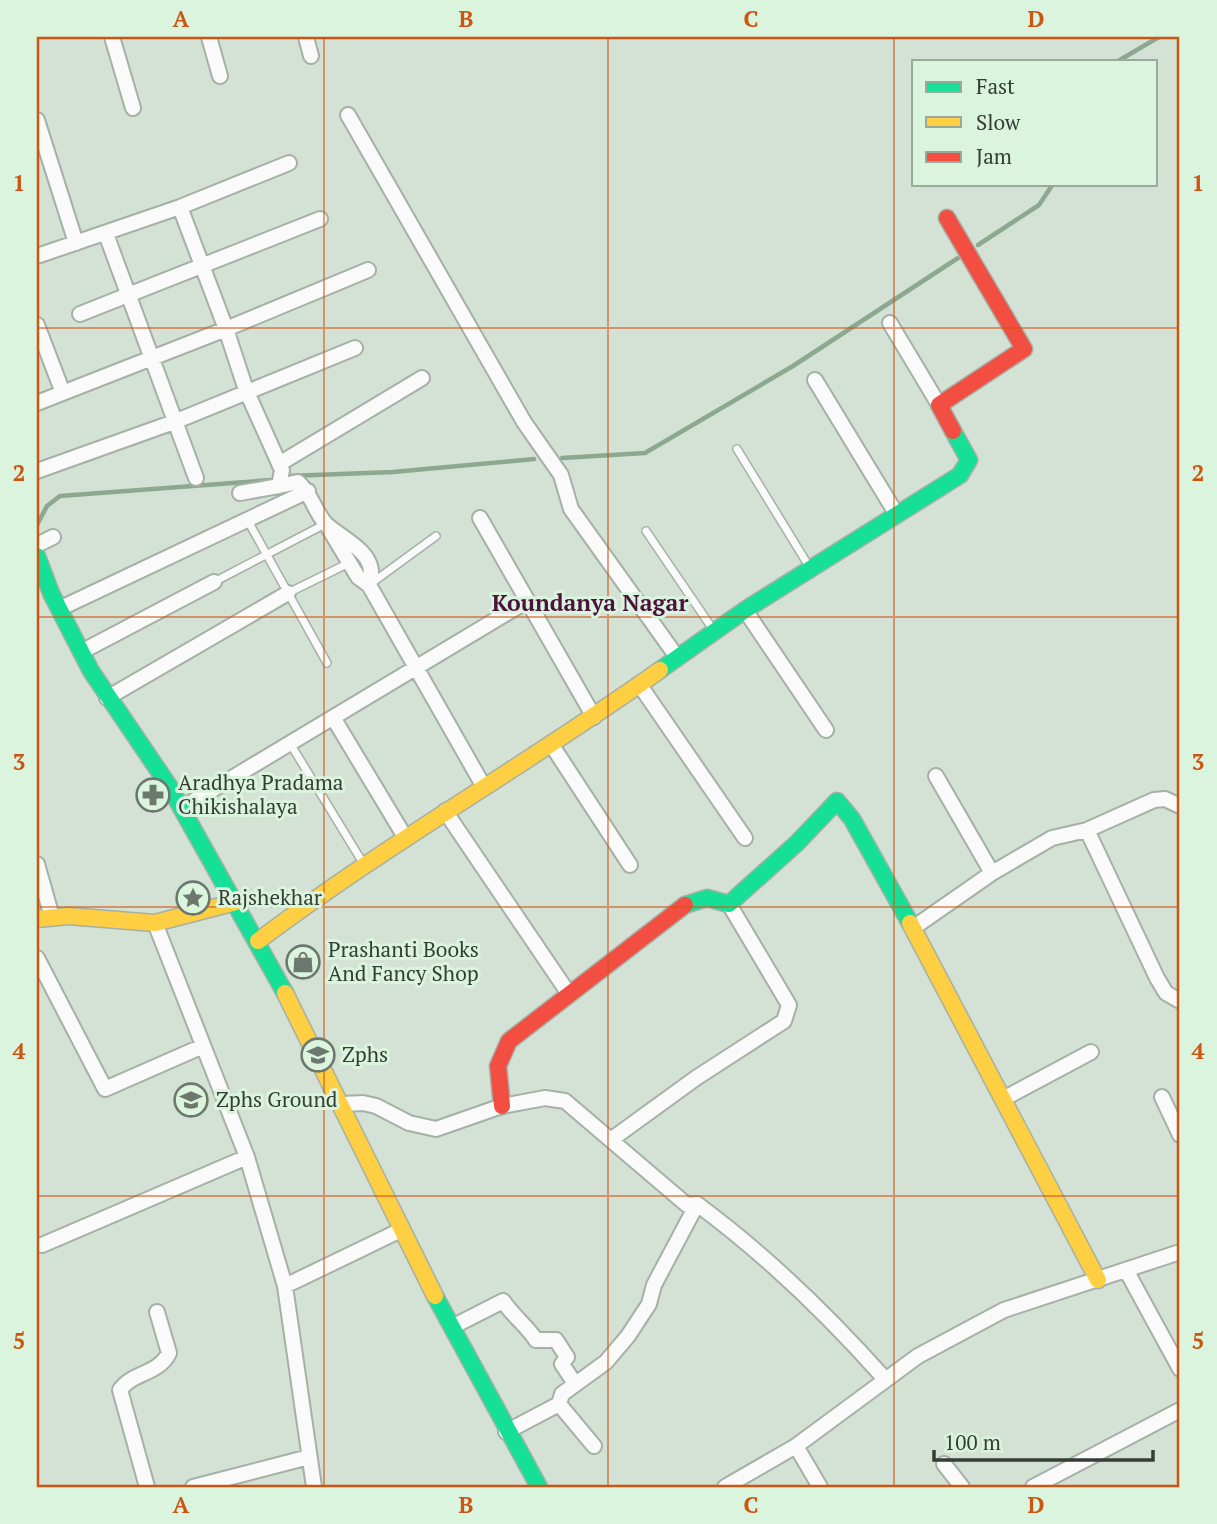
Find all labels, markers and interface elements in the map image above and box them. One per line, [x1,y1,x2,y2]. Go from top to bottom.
text: A [173,3,190,34]
text: B [459,3,474,34]
text: C [744,3,759,34]
text: D [1028,3,1045,34]
legend [912,60,1158,186]
text: Fast [976,72,1015,100]
text: Slow [976,108,1021,136]
text: Jam [976,142,1012,170]
text: 1 [13,167,26,198]
text: 1 [1192,167,1205,198]
text: 2 [13,457,26,488]
text: 2 [1192,457,1205,488]
district label: Koundanya Nagar [492,587,688,618]
text: 3 [13,746,26,777]
text: 3 [1192,746,1205,777]
place label: Aradhya Pradama Chikishalaya [178,768,344,820]
pharmacy icon: Aradhya Pradama Chikishalaya [134,776,172,814]
place icon: Rajshekhar [174,879,212,917]
place label: Rajshekhar [218,883,322,911]
place label: Prashanti Books And Fancy Shop [328,935,479,987]
shop icon: Prashanti Books And Fancy Shop [284,943,322,981]
text: 4 [13,1035,26,1066]
text: 4 [1192,1035,1205,1066]
school or university icon: Zphs [299,1036,337,1074]
place label: Zphs [342,1040,388,1068]
school or university icon: Zphs Ground [172,1081,210,1119]
place label: Zphs Ground [216,1085,338,1113]
text: 5 [13,1325,26,1356]
text: 5 [1192,1325,1205,1356]
scale bar [934,1419,1152,1463]
text: 100 m [944,1428,1001,1456]
text: A [173,1489,190,1520]
text: B [459,1489,474,1520]
text: C [744,1489,759,1520]
text: D [1028,1489,1045,1520]

